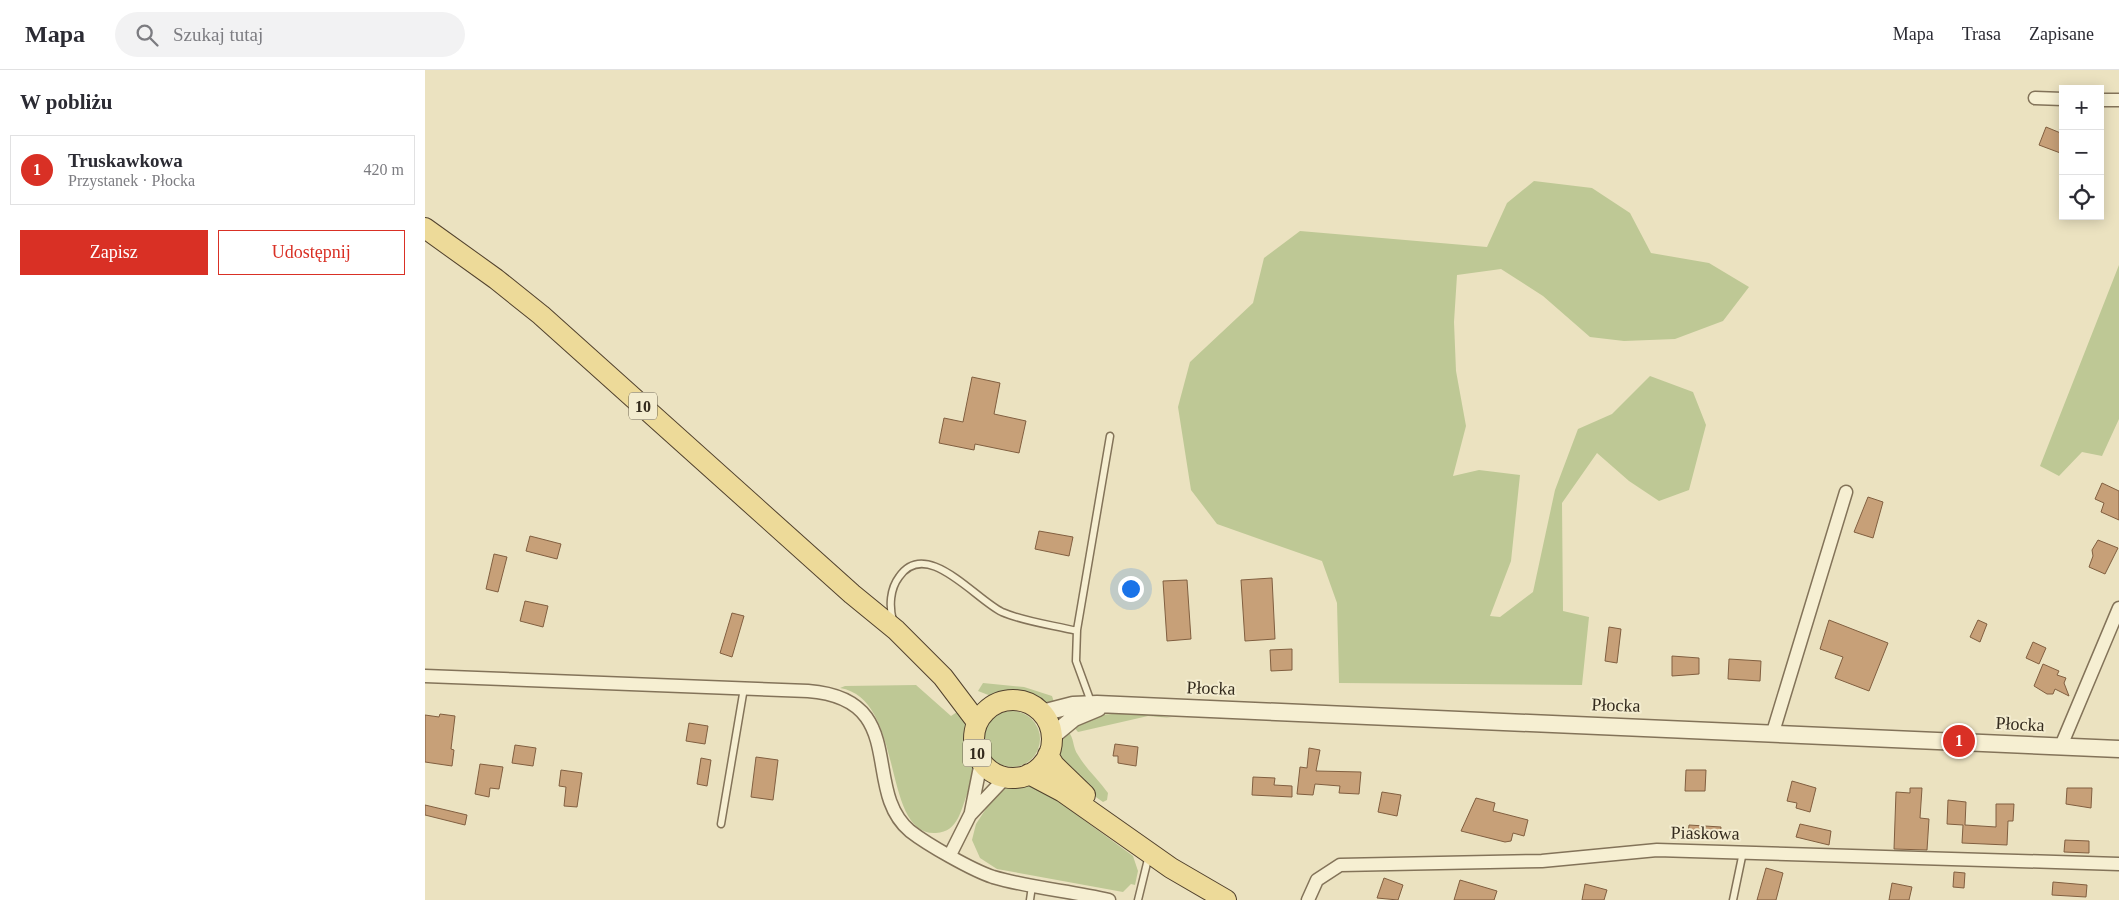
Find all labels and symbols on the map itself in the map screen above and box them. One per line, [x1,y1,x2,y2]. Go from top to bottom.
road number: 10 [629,392,657,420]
your location [1118,576,1144,602]
street label: Płocka [1186,677,1236,699]
street label: Płocka [1591,694,1641,716]
street label: Płocka [1995,713,2045,735]
pin: 1 [1943,722,1975,760]
road number: 10 [963,740,991,766]
street label: Piaskowa [1670,822,1740,844]

